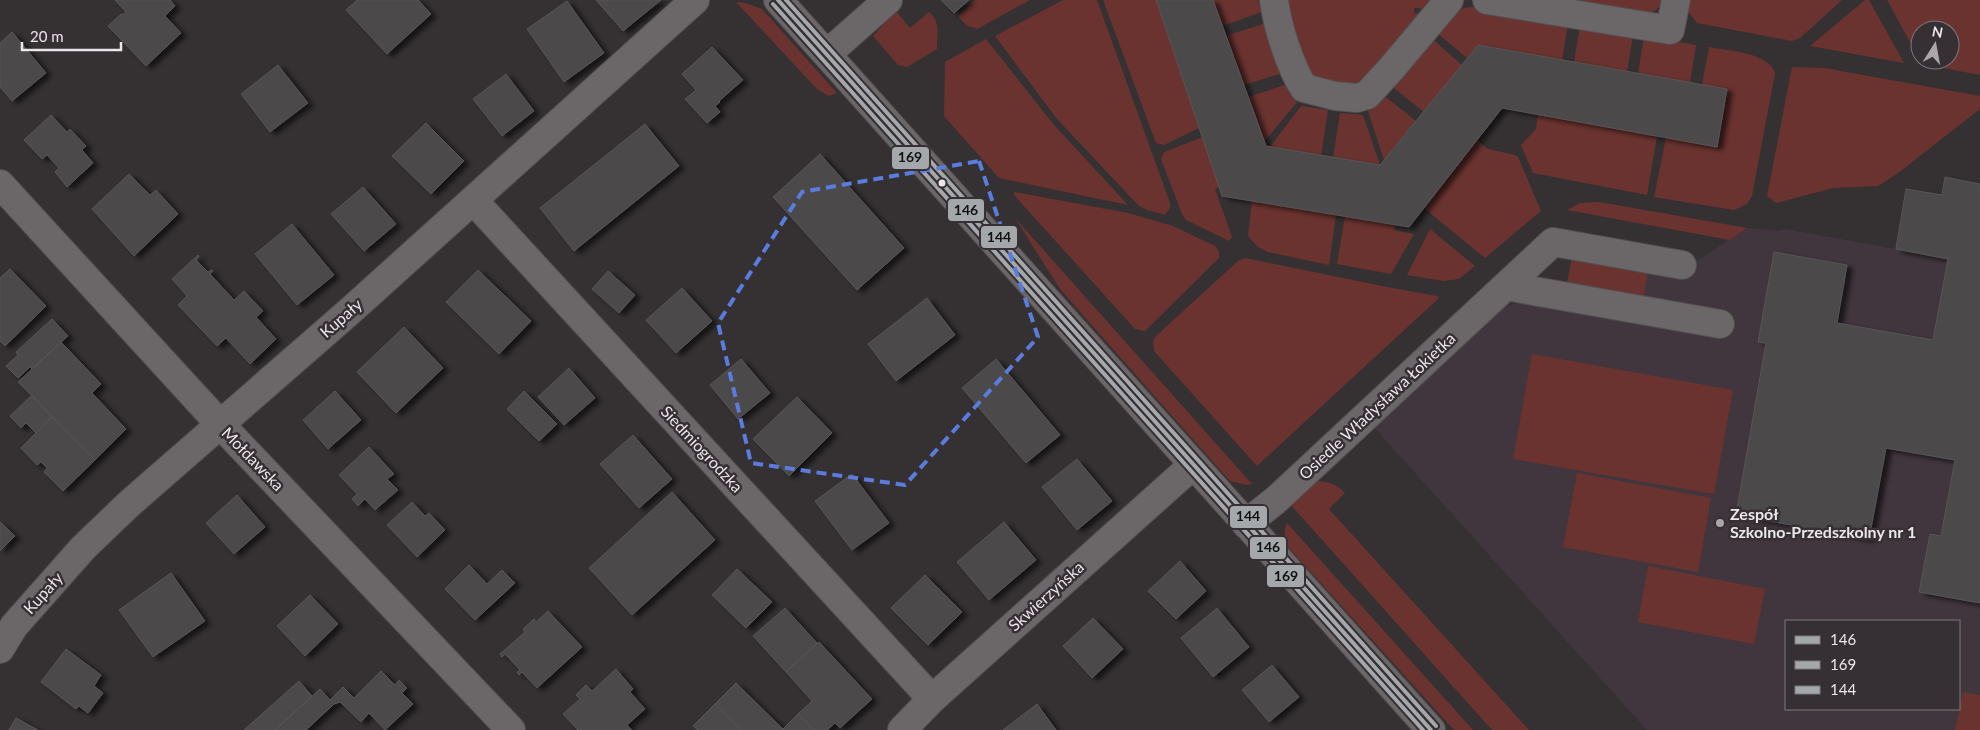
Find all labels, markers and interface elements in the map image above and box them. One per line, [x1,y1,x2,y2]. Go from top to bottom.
scale bar [22,20,121,52]
north arrow [1910,20,1960,70]
text: N [1931,22,1944,41]
text: 20 m [30,27,64,45]
line badge: 169 [891,146,930,170]
text: 169 [898,148,922,165]
unlabelled marker [937,178,947,188]
line badge: 146 [947,198,985,222]
text: 146 [954,201,978,218]
line badge: 144 [980,225,1018,249]
text: 144 [987,228,1011,245]
street label: Kupały [316,294,366,341]
street label: Osiedle Władysława Łokietka [1295,328,1459,483]
street label: Siedmiogrodzka [658,402,747,496]
street label: Mołdawska [218,423,288,494]
place label: Zespół Szkolno-Przedszkolny nr 1 [1730,504,1916,541]
line badge: 144 [1229,505,1268,529]
text: 144 [1236,507,1260,524]
marker: Zespół Szkolno-Przedszkolny nr 1 [1714,517,1726,529]
line badge: 146 [1249,536,1287,560]
text: 146 [1256,538,1280,555]
street label: Skwierzyńska [1004,557,1087,634]
line badge: 169 [1266,564,1305,588]
street label: Kupały [19,567,67,617]
text: 169 [1274,567,1298,584]
legend [1785,620,1960,710]
text: 146 [1830,630,1856,648]
text: 169 [1830,655,1856,673]
text: 144 [1830,680,1856,698]

